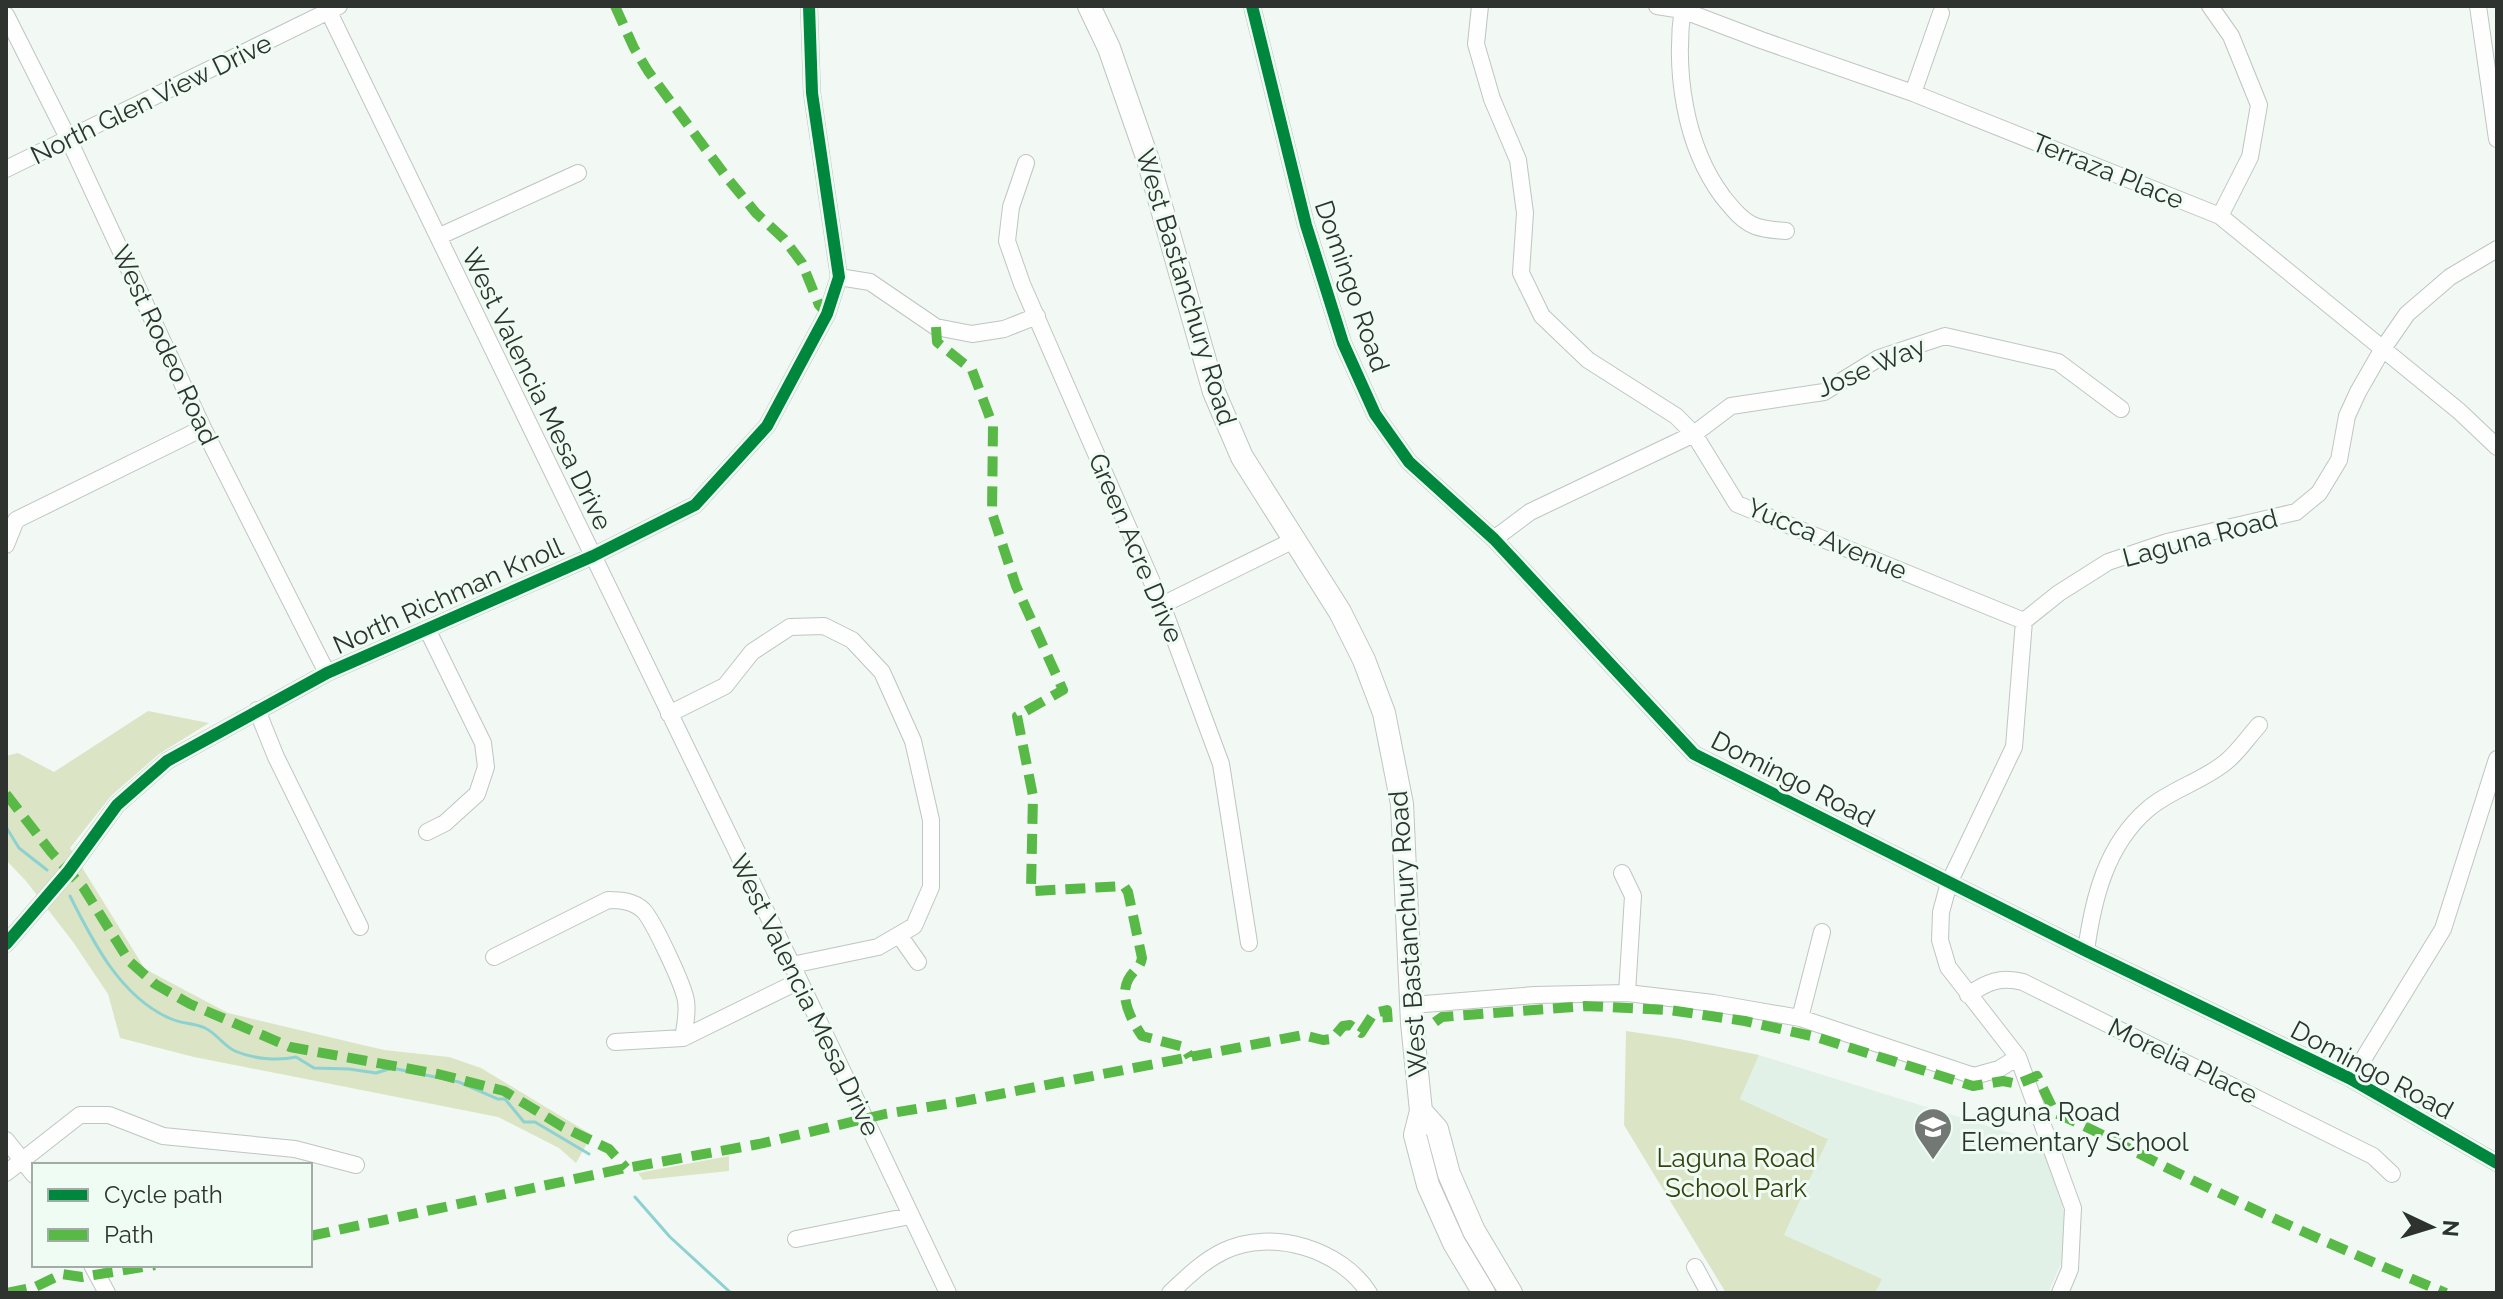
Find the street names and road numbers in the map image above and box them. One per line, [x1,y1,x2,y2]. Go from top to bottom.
street label: North Glen View Drive [26,28,276,170]
street label: Terraza Place [2028,127,2188,215]
street label: West Bastanchury Road [1130,145,1242,429]
street label: Domingo Road [1309,196,1395,376]
street label: West Rodeo Road [106,241,224,449]
street label: West Valencia Mesa Drive [456,243,618,535]
street label: Jose Way [1812,331,1930,403]
street label: Green Acre Drive [1083,449,1189,647]
street label: Yucca Avenue [1743,492,1911,586]
street label: Laguna Road [2119,503,2281,573]
street label: North Richman Knoll [329,531,568,660]
street label: Domingo Road [1706,725,1880,833]
street label: West Bastanchury Road [1383,790,1433,1078]
street label: West Valencia Mesa Drive [724,849,886,1141]
street label: Morelia Place [2103,1012,2263,1110]
street label: Domingo Road [2286,1015,2458,1125]

